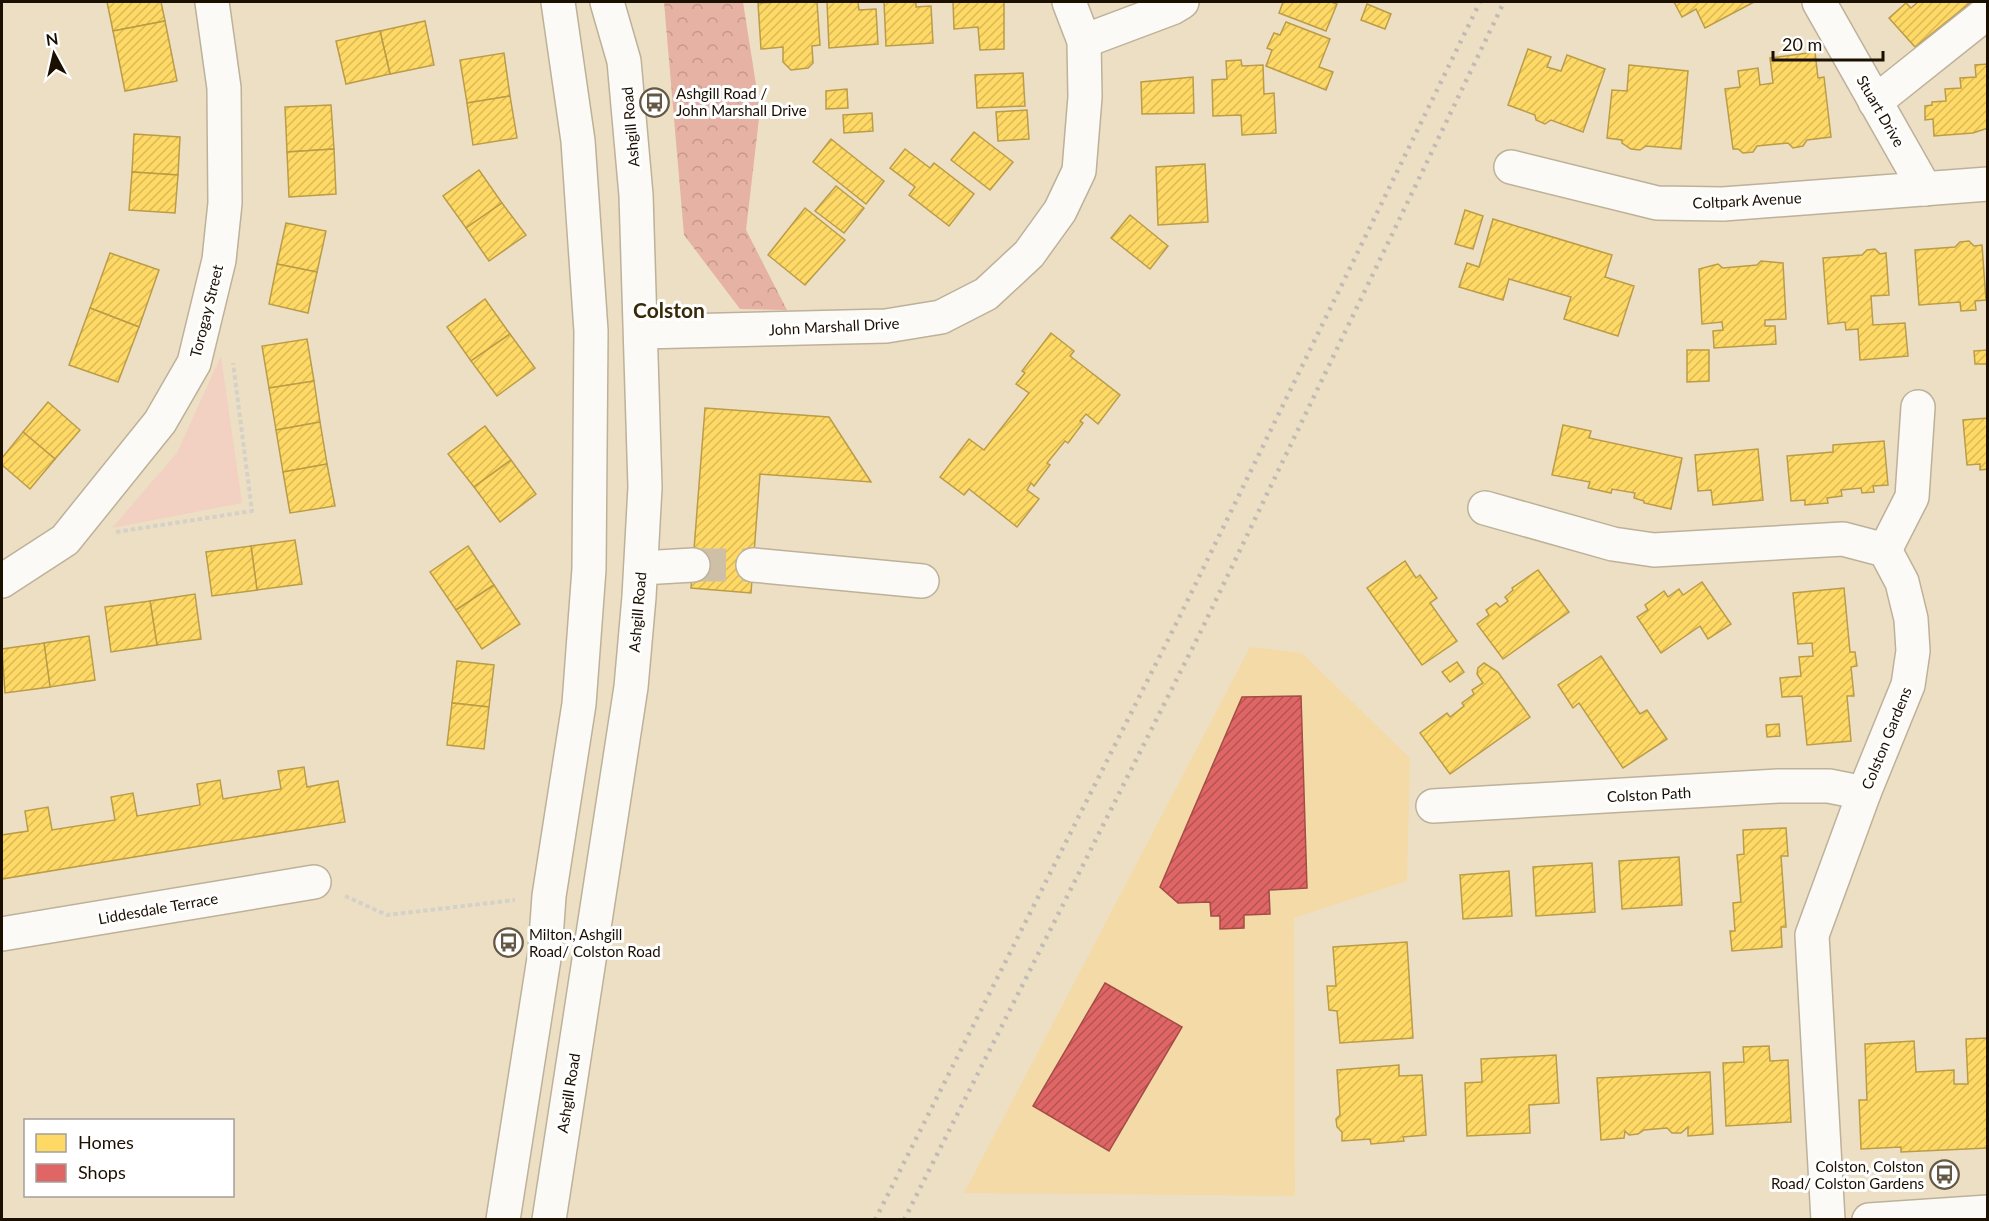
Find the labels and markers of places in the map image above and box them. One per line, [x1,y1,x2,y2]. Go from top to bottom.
place label: Ashgill Road / John Marshall Drive [676,84,807,119]
bus stop icon: Ashgill Road / John Marshall Drive [639,86,671,118]
place label: Milton, Ashgill Road/ Colston Road [529,925,661,960]
bus stop icon: Milton, Ashgill Road/ Colston Road [492,927,524,959]
place label: Colston, Colston Road/ Colston Gardens [1771,1157,1924,1192]
bus stop icon: Colston, Colston Road/ Colston Gardens [1929,1159,1961,1191]

